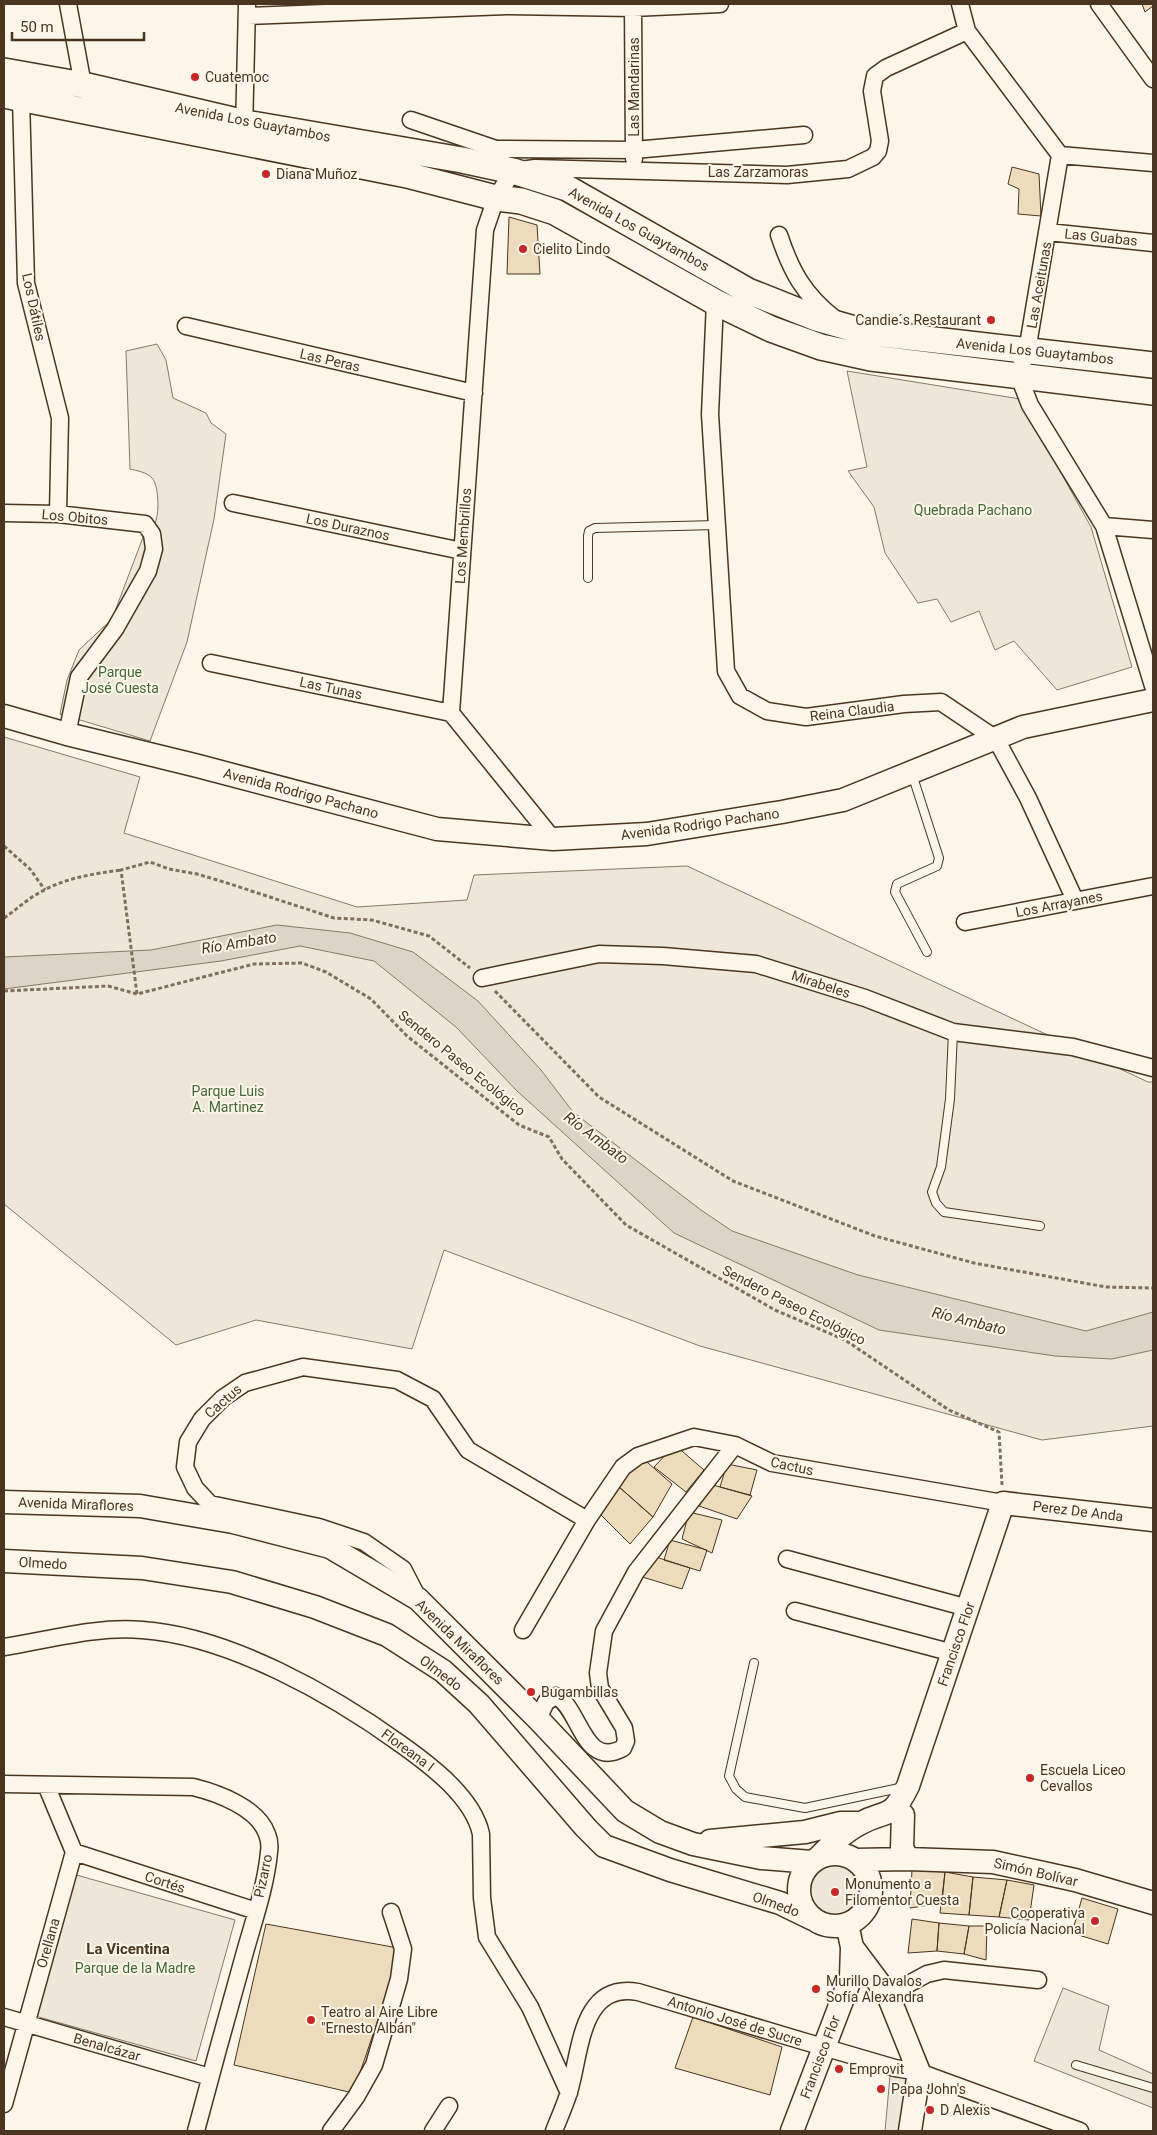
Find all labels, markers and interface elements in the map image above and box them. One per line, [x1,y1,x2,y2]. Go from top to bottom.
scale bar [12,10,145,42]
text: 50 m [20,18,54,36]
street label: Las Mandarinas [626,37,642,137]
place label: Cuatemoc [205,69,269,85]
marker: Cuatemoc [189,71,201,83]
street label: Avenida Los Guaytambos [174,99,332,145]
street label: Las Zarzamoras [708,164,808,180]
place label: Diana Muñoz [276,166,358,182]
marker: Diana Muñoz [260,168,272,180]
street label: Avenida Los Guaytambos [566,184,712,274]
street label: Las Guabas [1064,225,1138,249]
street label: Las Aceitunas [1023,240,1055,330]
place label: Cielito Lindo [533,241,610,257]
marker: Cielito Lindo [517,243,529,255]
street label: Los Dátiles [19,272,49,342]
place label: Candie´s Restaurant [855,312,981,328]
marker: Candie´s Restaurant [985,314,997,326]
street label: Avenida Los Guaytambos [956,335,1114,367]
street label: Las Peras [298,345,362,375]
street label: Los Membrillos [452,487,474,585]
park label: Quebrada Pachano [914,502,1032,518]
street label: Los Obitos [41,506,109,528]
street label: Los Duraznos [305,510,391,544]
park label: Parque José Cuesta [81,664,159,696]
street label: Las Tunas [298,674,364,702]
street label: Reina Claudia [809,698,895,724]
street label: Avenida Rodrigo Pachano [222,765,380,821]
street label: Avenida Rodrigo Pachano [620,805,780,843]
street label: Los Arrayanes [1014,888,1104,920]
water label: Río Ambato [200,928,278,958]
street label: Mirabeles [789,967,853,1001]
street label: Sendero Paseo Ecológico [395,1007,529,1119]
park label: Parque Luis A. Martinez [191,1083,265,1115]
water label: Río Ambato [560,1108,632,1168]
street label: Sendero Paseo Ecológico [720,1262,868,1348]
water label: Río Ambato [930,1303,1008,1339]
street label: Cactus [201,1381,245,1421]
street label: Cactus [769,1454,815,1478]
street label: Avenida Miraflores [18,1494,134,1514]
street label: Perez De Anda [1032,1498,1124,1524]
street label: Olmedo [18,1554,68,1572]
street label: Avenida Miraflores [413,1596,507,1688]
street label: Francisco Flor [934,1600,978,1688]
street label: Olmedo [417,1652,465,1694]
place label: Bugambillas [541,1684,618,1700]
marker: Bugambillas [525,1686,537,1698]
street label: Floreana I [378,1725,438,1775]
place label: Escuela Liceo Cevallos [1040,1762,1126,1794]
marker: Escuela Liceo Cevallos [1024,1772,1036,1784]
street label: Pizarro [251,1853,275,1899]
street label: Simón Bolívar [992,1855,1080,1890]
street label: Cortés [143,1868,187,1896]
place label: Monumento a Filomentor Cuesta [845,1876,959,1908]
marker: Monumento a Filomentor Cuesta [829,1886,841,1898]
street label: Olmedo [750,1888,802,1920]
place label: Cooperativa Policía Nacional [985,1905,1085,1937]
marker: Cooperativa Policía Nacional [1089,1915,1101,1927]
street label: Orellana [33,1916,63,1970]
district label: La Vicentina [86,1940,170,1958]
park label: Parque de la Madre [75,1960,195,1976]
place label: Murillo Davalos Sofía Alexandra [826,1973,924,2005]
marker: Murillo Davalos Sofía Alexandra [810,1983,822,1995]
street label: Antonio José de Sucre [666,1993,804,2049]
place label: Teatro al Aire Libre "Ernesto Albán" [321,2004,438,2036]
street label: Francisco Flor [797,2013,843,2101]
marker: Teatro al Aire Libre "Ernesto Albán" [305,2014,317,2026]
street label: Benalcázar [72,2030,143,2064]
place label: Emprovit [849,2061,905,2077]
marker: Emprovit [833,2063,845,2075]
place label: Papa John's [891,2081,966,2097]
marker: Papa John's [875,2083,887,2095]
place label: D Alexis [940,2102,990,2118]
marker: D Alexis [924,2104,936,2116]

